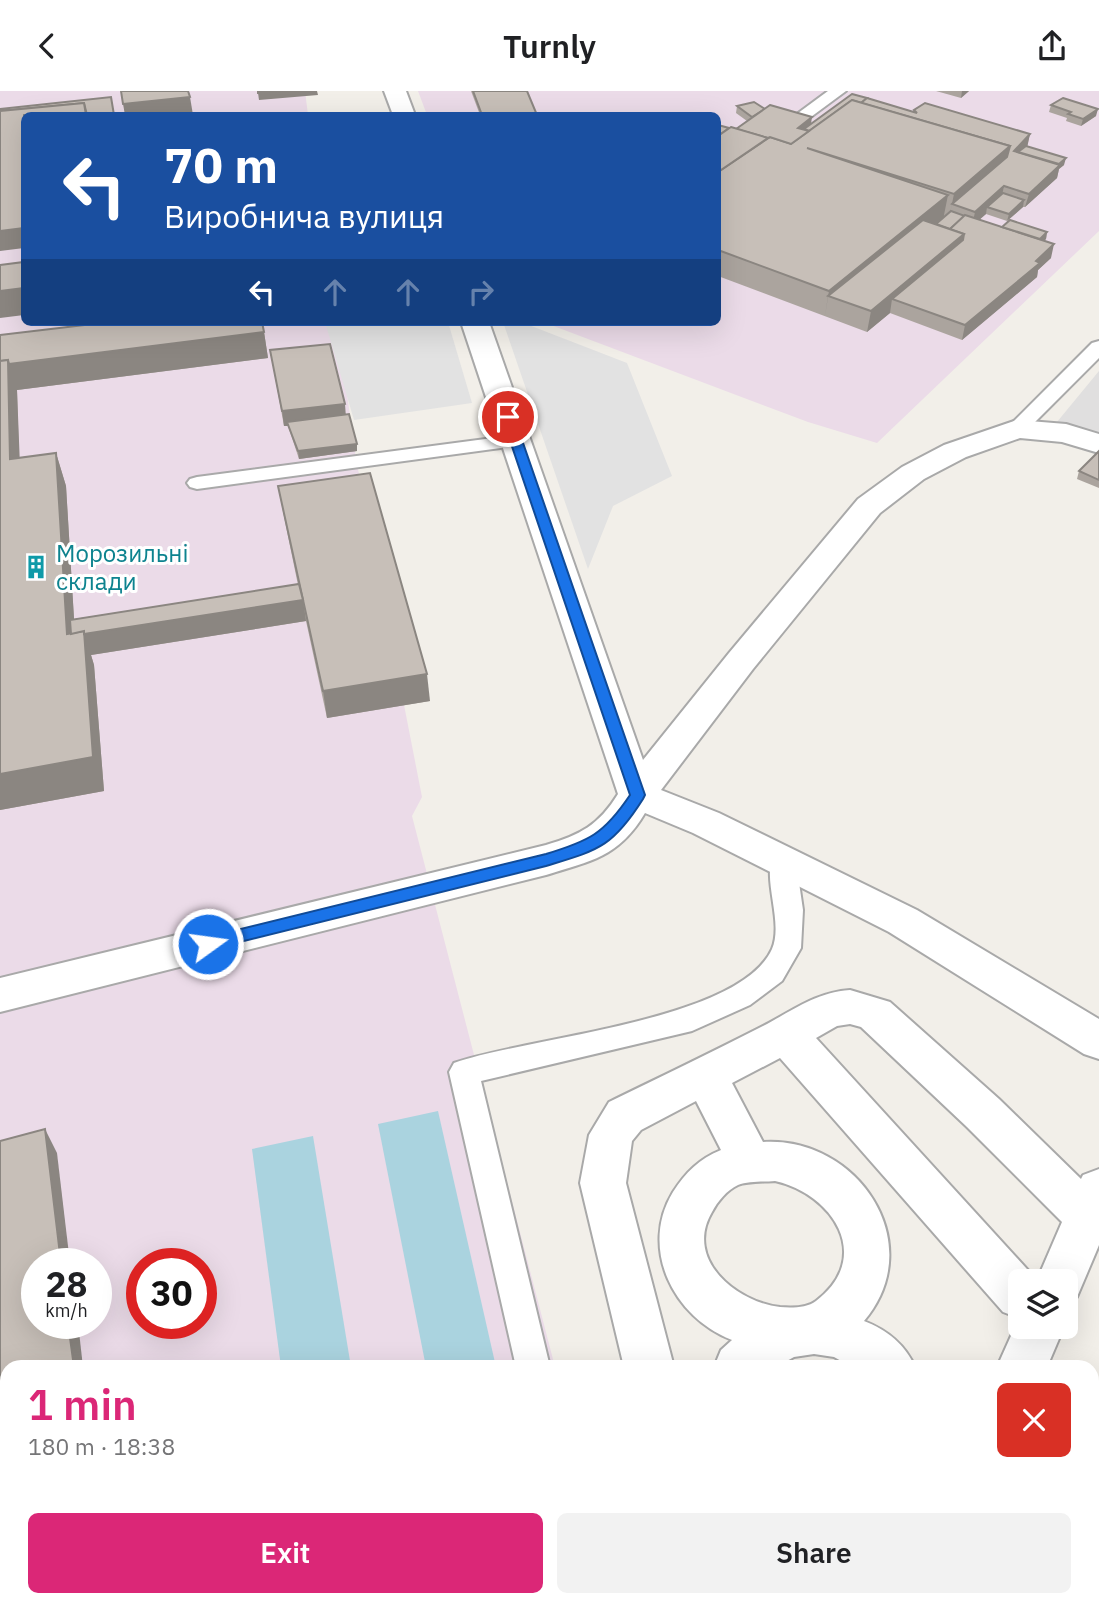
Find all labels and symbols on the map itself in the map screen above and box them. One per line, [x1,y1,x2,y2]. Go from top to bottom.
pin [478,387,538,447]
place label: Морозильні склади [56,537,188,597]
building icon: Морозильні склади [22,553,50,581]
position arrow [171,907,245,981]
speed limit sign: 30 [126,1248,217,1339]

